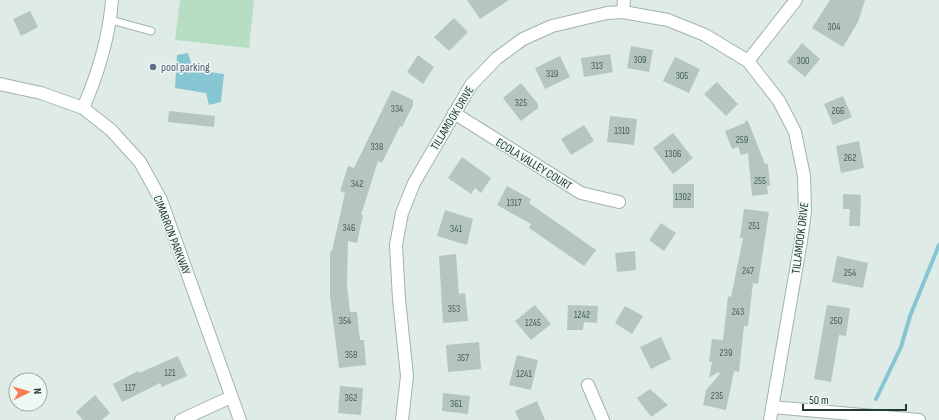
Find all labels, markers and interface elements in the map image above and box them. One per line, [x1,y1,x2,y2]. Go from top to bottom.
house number: 304 [828,21,840,33]
house number: 309 [633,54,647,66]
house number: 300 [796,55,810,67]
place label: pool parking [161,60,210,75]
house number: 313 [591,60,603,72]
marker: pool parking [148,62,158,72]
house number: 319 [546,68,558,80]
house number: 305 [676,70,688,82]
street label: TILLAMOOK DRIVE [427,84,477,153]
house number: 325 [515,97,527,109]
house number: 334 [391,103,403,115]
house number: 266 [832,105,844,117]
house number: 1310 [614,125,630,137]
house number: 259 [736,134,748,146]
street label: ECOLA VALLEY COURT [493,135,575,194]
house number: 338 [371,141,383,153]
house number: 1306 [665,148,681,160]
house number: 262 [844,152,856,164]
house number: 255 [754,175,766,187]
house number: 342 [351,178,363,190]
house number: 1302 [675,191,691,203]
street label: CIMARRON PARKWAY [150,193,194,277]
house number: 1317 [506,197,522,209]
street label: TILLAMOOK DRIVE [789,201,812,275]
house number: 251 [748,220,760,232]
house number: 346 [343,222,355,234]
house number: 341 [450,223,462,235]
house number: 247 [742,265,754,277]
house number: 254 [844,267,856,279]
house number: 353 [448,303,460,315]
house number: 243 [732,306,744,318]
house number: 1242 [574,309,590,321]
house number: 354 [339,315,351,327]
house number: 250 [830,315,842,327]
house number: 1245 [525,317,541,329]
house number: 239 [720,347,732,359]
house number: 358 [345,349,357,361]
house number: 357 [457,352,469,364]
house number: 121 [164,367,176,379]
house number: 1241 [516,368,532,380]
north arrow [8,372,48,412]
house number: 117 [125,382,135,394]
scale bar [803,386,906,412]
text: N [31,388,44,395]
house number: 235 [711,390,723,402]
house number: 362 [345,392,357,404]
text: 50 m [809,393,829,408]
house number: 361 [450,398,463,410]

